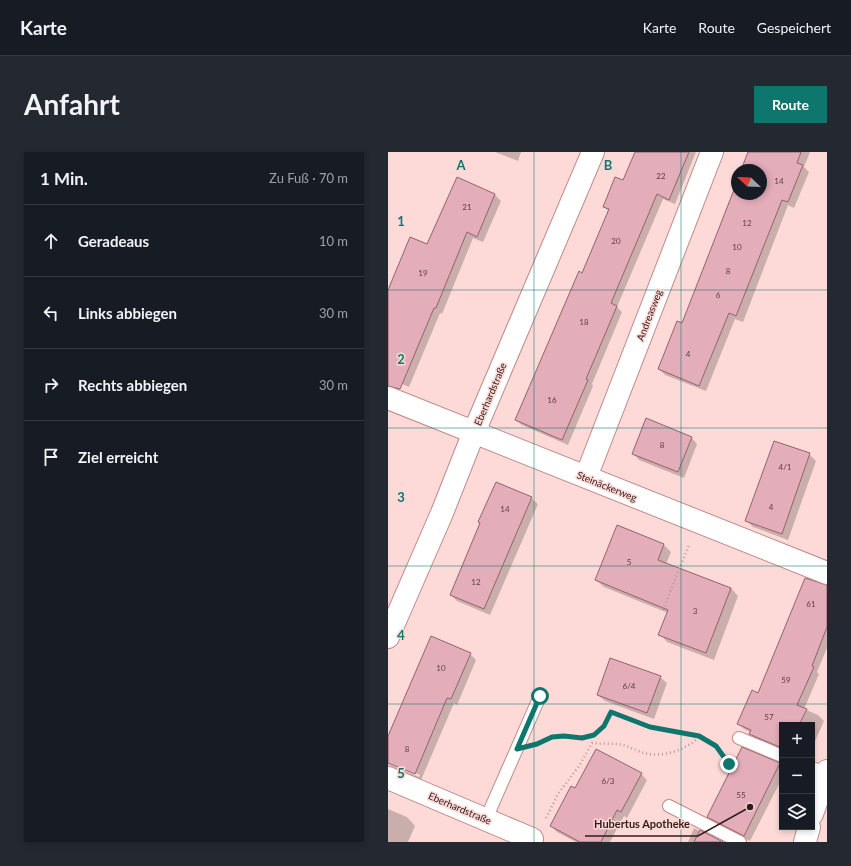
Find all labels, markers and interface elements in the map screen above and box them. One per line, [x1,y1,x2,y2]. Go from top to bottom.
text: Karte [20,16,67,39]
text: Karte [643,19,676,36]
text: Route [698,19,735,36]
text: Gespeichert [757,19,831,36]
button: Route [754,86,827,123]
text: Anfahrt [24,87,120,121]
text: A [455,157,466,173]
text: B [604,157,613,173]
north arrow [731,164,767,200]
text: 1 Min. [40,168,88,189]
text: Zu Fuß · 70 m [269,170,348,186]
house number: 22 [656,171,666,181]
house number: 14 [774,176,784,186]
house number: 21 [462,202,472,212]
text: 1 [397,213,405,229]
house number: 12 [742,218,752,228]
icon: ahead [40,230,62,252]
text: Geradeaus [78,232,149,250]
text: 10 m [319,233,348,249]
house number: 20 [611,236,621,246]
house number: 10 [732,242,742,252]
house number: 8 [726,266,731,276]
house number: 19 [418,268,428,278]
street label: Andreasweg [634,288,664,342]
house number: 6 [716,290,721,300]
icon: left [40,302,62,324]
text: Links abbiegen [78,304,177,322]
text: 30 m [319,305,348,321]
house number: 18 [579,317,589,327]
house number: 4 [686,349,691,359]
text: 2 [397,351,405,367]
street label: Eberhardstraße [471,361,509,427]
icon: right [40,374,62,396]
text: Rechts abbiegen [78,376,187,394]
text: 30 m [319,377,348,393]
house number: 16 [547,395,557,405]
house number: 8 [660,440,665,450]
icon: arrive [40,446,62,468]
text: Ziel erreicht [78,448,158,466]
house number: 4/1 [779,462,792,472]
street label: Steinäckerweg [575,468,639,504]
text: 3 [397,489,405,505]
house number: 4 [769,502,774,512]
house number: 14 [500,504,510,514]
house number: 5 [627,557,632,567]
house number: 12 [471,577,481,587]
house number: 61 [806,599,816,609]
house number: 3 [693,606,698,616]
text: 4 [397,627,405,643]
house number: 10 [436,663,446,673]
house number: 59 [781,675,791,685]
house number: 6/4 [623,681,636,691]
route start [531,687,549,705]
house number: 57 [764,712,774,722]
map controls [779,722,815,830]
button: + [779,722,815,758]
house number: 8 [405,744,410,754]
route end [720,755,738,773]
button: − [779,758,815,794]
text: 5 [397,765,405,781]
house number: 6/3 [602,776,615,786]
street label: Eberhardstraße [427,789,493,827]
house number: 55 [736,790,746,800]
button: layers [779,794,815,830]
callout: Hubertus Apotheke [585,813,698,836]
text: Hubertus Apotheke [594,817,690,830]

